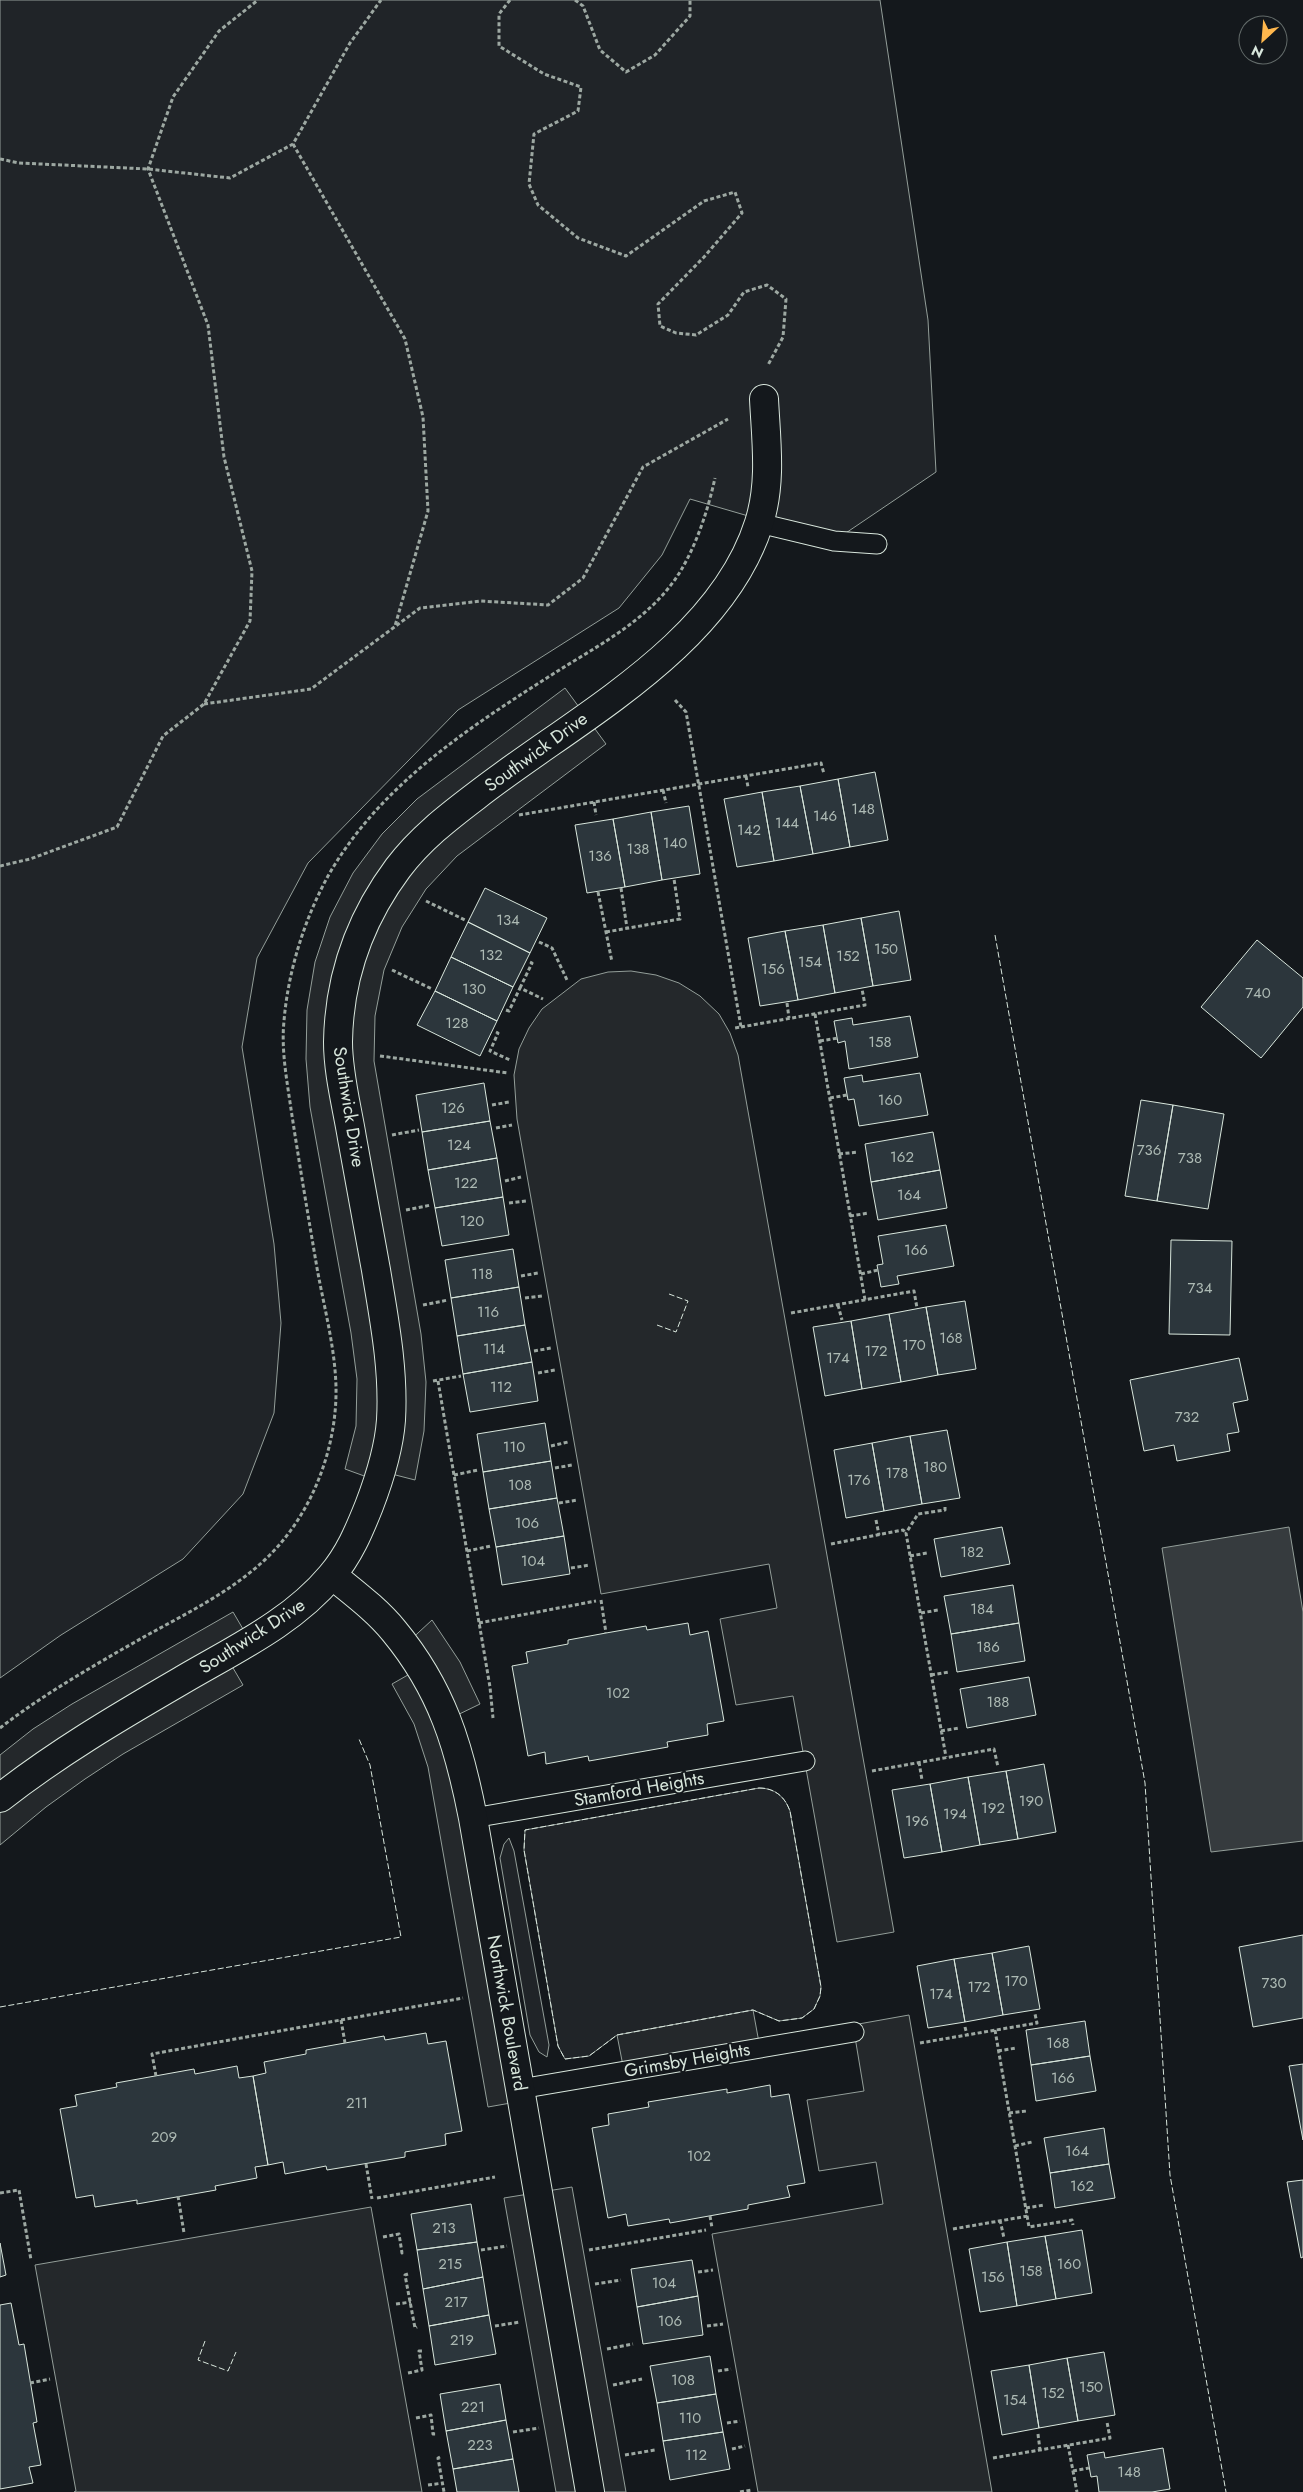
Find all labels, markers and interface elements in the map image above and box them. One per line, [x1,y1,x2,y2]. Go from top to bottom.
north arrow [1238,15,1288,65]
text: N [1248,40,1267,63]
street label: Southwick Drive [479,706,593,798]
house number: 148 [851,798,875,820]
house number: 146 [813,805,837,827]
house number: 144 [775,812,799,834]
house number: 142 [737,819,761,841]
house number: 140 [663,832,687,854]
house number: 138 [626,838,650,860]
house number: 136 [588,845,612,867]
house number: 134 [496,909,520,931]
house number: 150 [874,938,898,960]
house number: 132 [479,944,503,966]
house number: 152 [836,945,860,967]
house number: 154 [798,951,822,973]
house number: 156 [761,958,785,980]
house number: 130 [462,978,486,1000]
house number: 740 [1245,982,1271,1004]
house number: 128 [445,1012,469,1034]
house number: 158 [868,1031,892,1053]
street label: Southwick Drive [327,1045,371,1169]
house number: 160 [878,1089,902,1111]
house number: 126 [441,1097,465,1119]
house number: 124 [447,1134,471,1156]
house number: 736 [1137,1139,1161,1161]
house number: 162 [890,1146,914,1168]
house number: 738 [1178,1147,1202,1169]
house number: 122 [454,1172,478,1194]
house number: 164 [897,1184,921,1206]
house number: 120 [460,1210,484,1232]
house number: 166 [904,1239,928,1261]
house number: 118 [471,1263,493,1285]
house number: 734 [1188,1277,1213,1299]
house number: 116 [477,1301,499,1323]
house number: 168 [939,1327,963,1349]
house number: 170 [902,1334,926,1356]
house number: 114 [483,1338,505,1360]
house number: 172 [864,1340,888,1362]
house number: 174 [826,1347,850,1369]
house number: 112 [490,1376,512,1398]
house number: 732 [1175,1406,1199,1428]
house number: 110 [503,1436,525,1458]
house number: 180 [923,1456,947,1478]
house number: 178 [886,1462,908,1484]
house number: 176 [847,1469,871,1491]
house number: 108 [508,1474,532,1496]
house number: 106 [515,1512,539,1534]
house number: 182 [960,1541,984,1563]
house number: 104 [521,1550,546,1572]
street label: Southwick Drive [194,1592,310,1680]
house number: 184 [970,1598,994,1620]
house number: 186 [976,1636,1000,1658]
house number: 102 [606,1682,630,1704]
house number: 188 [986,1691,1010,1713]
street label: Stamford Heights [572,1765,706,1813]
house number: 190 [1019,1790,1043,1812]
house number: 192 [981,1797,1005,1819]
house number: 194 [943,1803,967,1825]
house number: 196 [905,1810,929,1832]
street label: Northwick Boulevard [480,1933,534,2093]
house number: 170 [1004,1970,1028,1992]
house number: 730 [1261,1972,1287,1994]
house number: 172 [967,1976,991,1998]
house number: 174 [929,1983,953,2005]
house number: 168 [1046,2032,1070,2054]
street label: Grimsby Heights [622,2036,752,2084]
house number: 166 [1051,2067,1075,2089]
house number: 211 [346,2092,368,2114]
house number: 209 [151,2126,177,2148]
house number: 164 [1065,2140,1089,2162]
house number: 102 [687,2145,711,2167]
house number: 162 [1070,2175,1094,2197]
house number: 213 [432,2217,456,2239]
house number: 215 [438,2253,462,2275]
house number: 160 [1057,2253,1081,2275]
house number: 158 [1019,2260,1043,2282]
house number: 156 [981,2266,1005,2288]
house number: 104 [652,2272,677,2294]
house number: 217 [444,2291,468,2313]
house number: 106 [658,2310,682,2332]
house number: 219 [450,2329,474,2351]
house number: 108 [671,2369,695,2391]
house number: 150 [1079,2376,1103,2398]
house number: 152 [1041,2382,1065,2404]
house number: 154 [1003,2389,1027,2411]
house number: 221 [461,2396,485,2418]
house number: 110 [679,2407,701,2429]
house number: 223 [467,2434,493,2456]
house number: 112 [685,2444,707,2466]
house number: 148 [1117,2461,1141,2483]

